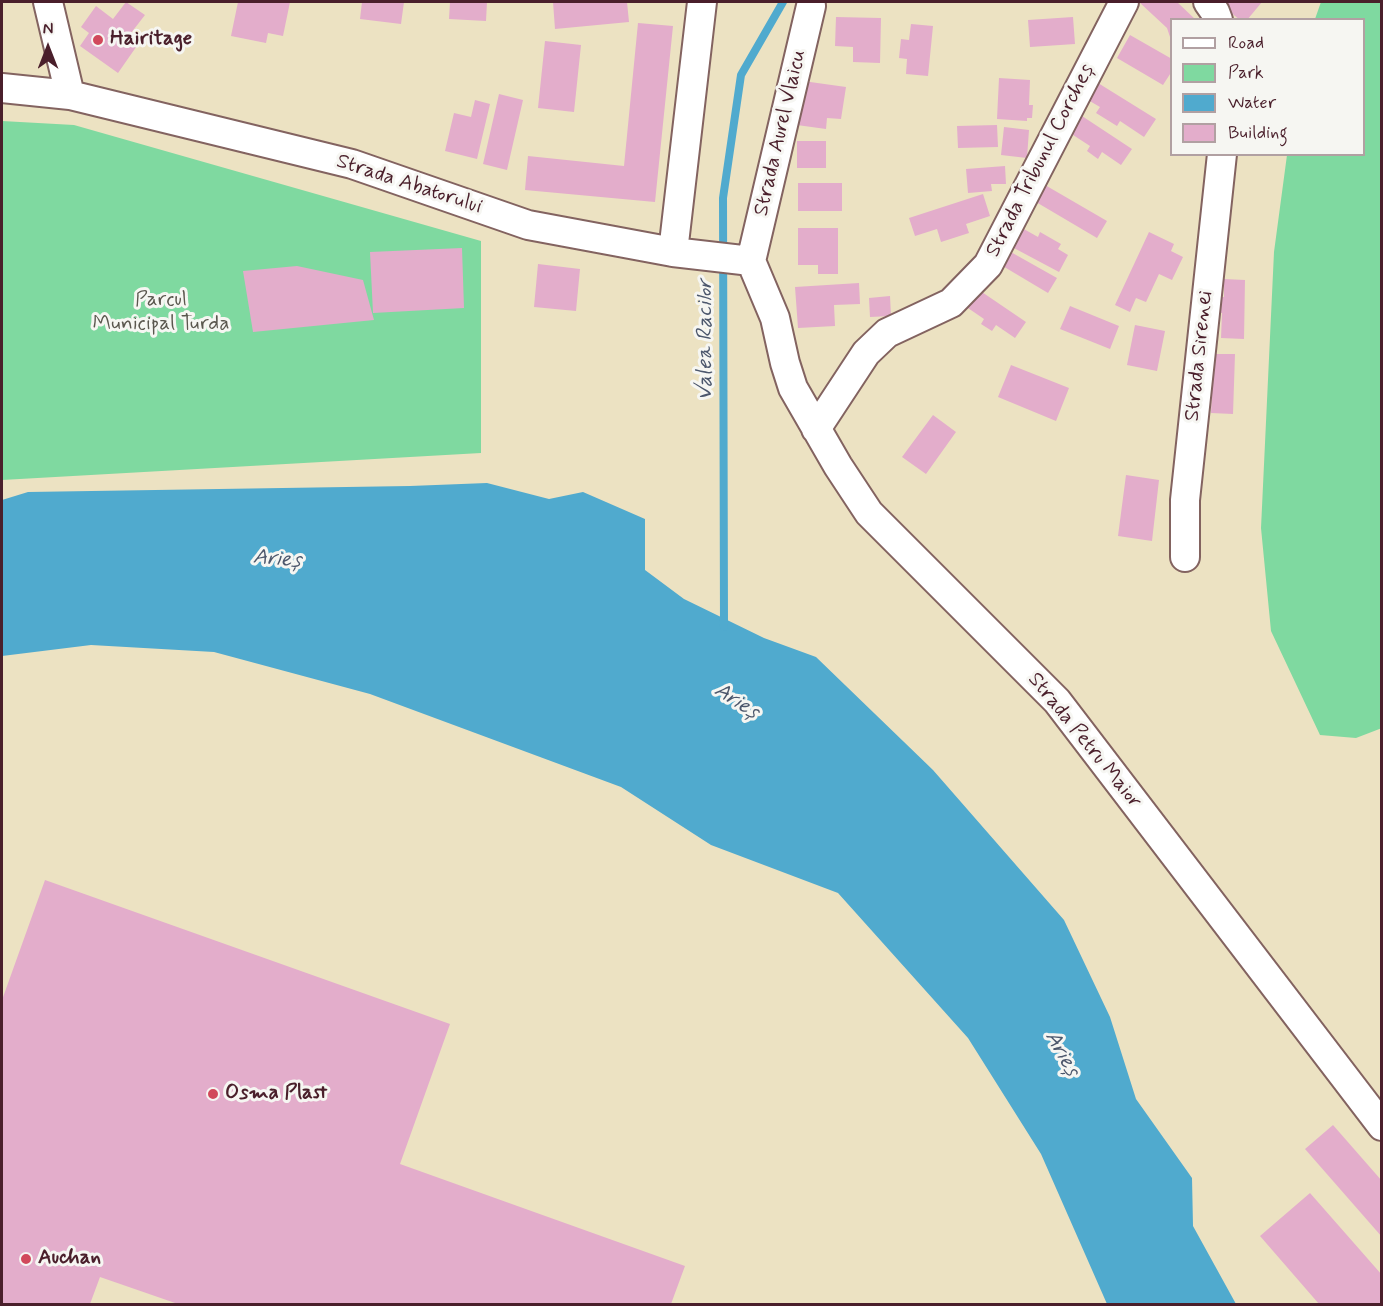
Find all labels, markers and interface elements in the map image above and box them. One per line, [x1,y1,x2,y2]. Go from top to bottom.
north arrow [18,18,78,78]
legend [1170,18,1365,156]
text: N [43,19,53,40]
place label: Hairitage [110,27,192,53]
text: Road [1228,31,1264,55]
marker: Hairitage [91,33,105,47]
street label: Strada Aurel Vlaicu [750,47,812,219]
street label: Strada Tribunul Corcheș [981,60,1101,262]
text: Park [1228,61,1264,85]
text: Water [1228,91,1276,115]
text: Building [1228,121,1288,145]
street label: Strada Abatorului [333,150,485,220]
water label: Valea Racilor [693,279,719,401]
park label: Parcul Municipal Turda [93,288,229,338]
street label: Strada Sirenei [1181,289,1219,423]
water label: Arieș [252,545,302,575]
street label: Strada Petru Maior [1021,668,1147,814]
water label: Arieș [709,678,763,726]
water label: Arieș [1038,1027,1084,1081]
place label: Osma Plast [225,1081,327,1107]
marker: Osma Plast [206,1087,220,1101]
place label: Auchan [38,1246,101,1272]
marker: Auchan [19,1252,33,1266]

